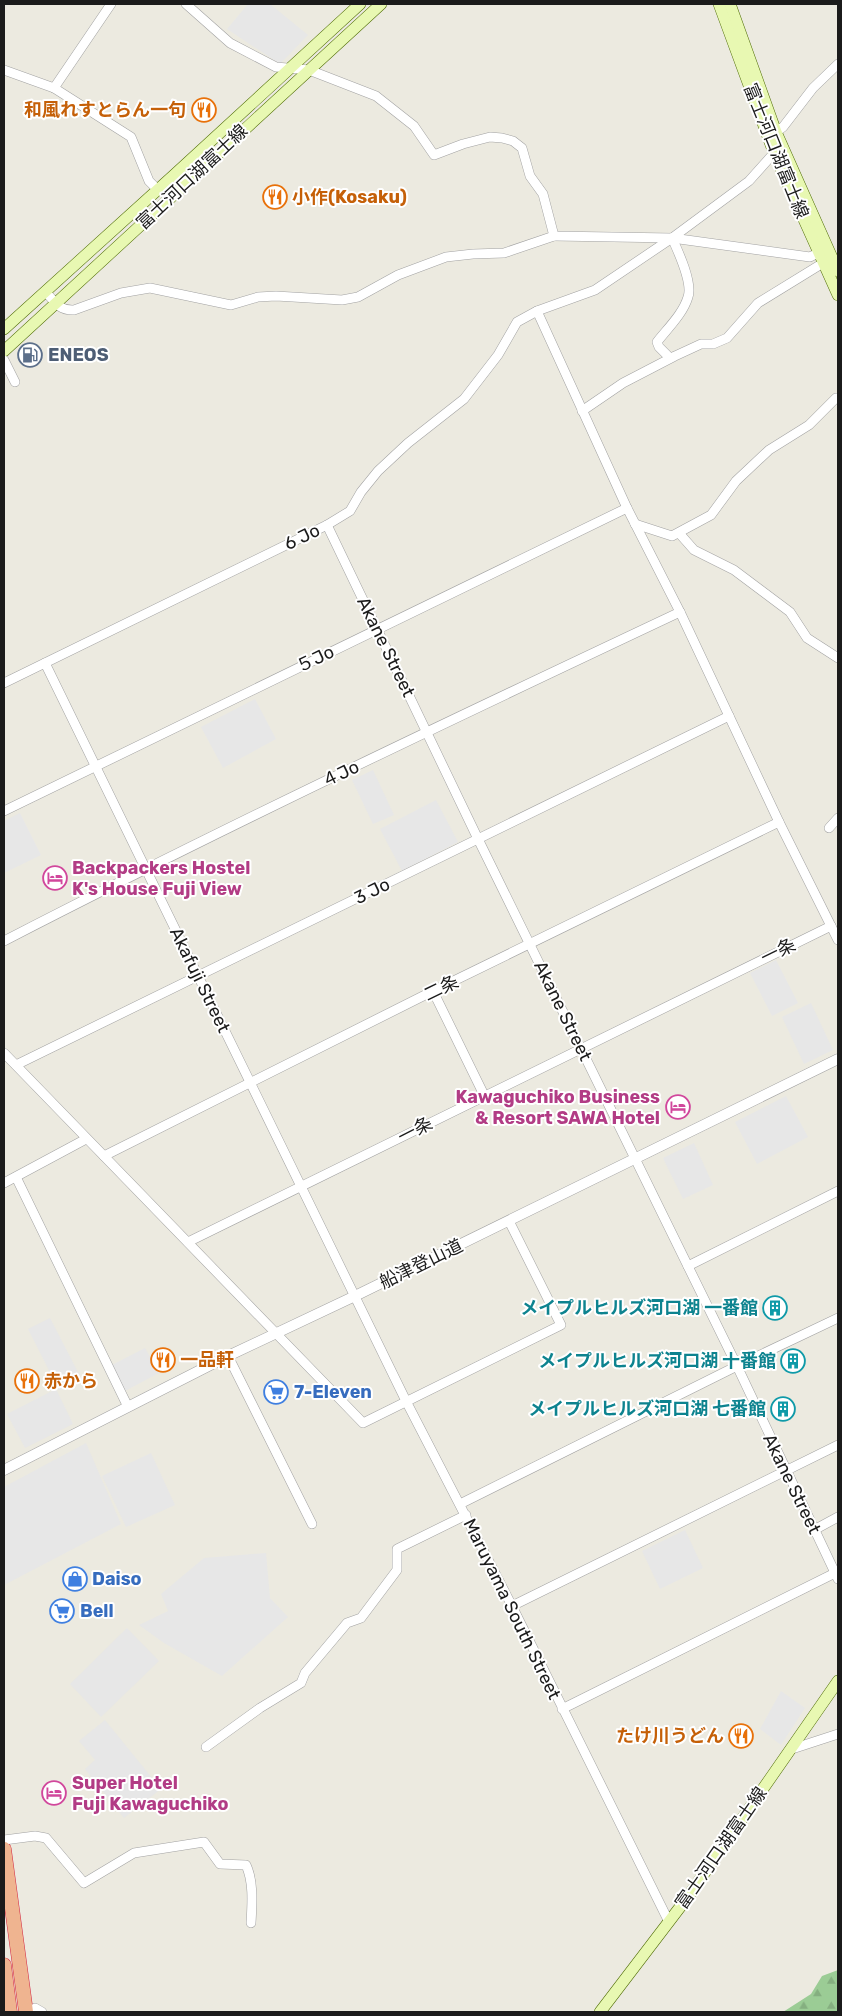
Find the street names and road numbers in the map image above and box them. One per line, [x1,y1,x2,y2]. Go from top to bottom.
street label: 富士河口湖富士線 [739,80,813,222]
street label: 富士河口湖富士線 [132,120,252,234]
street label: 6 Jo [281,519,323,555]
street label: Akane Street [352,593,420,701]
street label: ５Jo [292,640,338,678]
street label: ４Jo [317,755,363,793]
street label: 3 Jo [351,873,393,909]
street label: Akafuji Street [165,924,235,1036]
street label: 一条 [757,933,799,969]
street label: Akane Street [529,957,597,1065]
street label: 二条 [420,970,462,1006]
street label: 一条 [394,1112,436,1148]
street label: 船津登山道 [376,1234,466,1294]
street label: Akane Street [758,1430,826,1538]
street label: Maruyama South Street [459,1515,565,1703]
street label: 富士河口湖富士線 [671,1783,771,1913]

